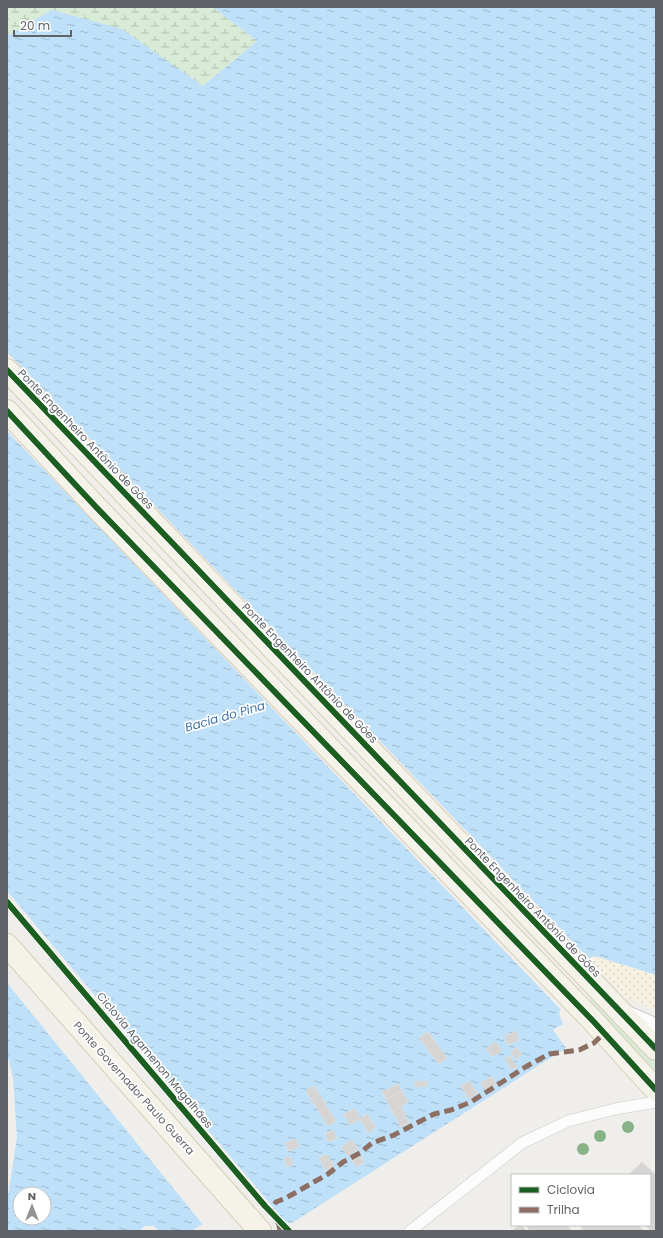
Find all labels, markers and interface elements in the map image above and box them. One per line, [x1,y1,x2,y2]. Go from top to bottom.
scale bar [14,12,71,38]
text: 20 m [20,17,50,34]
street label: Ponte Engenheiro Antônio de Góes [14,365,158,513]
street label: Ponte Engenheiro Antônio de Góes [238,599,382,747]
water label: Bacia do Pina [183,696,267,736]
street label: Ponte Engenheiro Antônio de Góes [461,833,605,981]
street label: Ciclovia Agamenon Magalhães [93,989,217,1132]
street label: Ponte Governador Paulo Guerra [70,1018,198,1158]
legend [511,1174,651,1226]
text: Ciclovia [547,1181,595,1198]
north arrow [12,1186,52,1226]
text: N [28,1188,36,1204]
text: Trilha [547,1201,580,1218]

